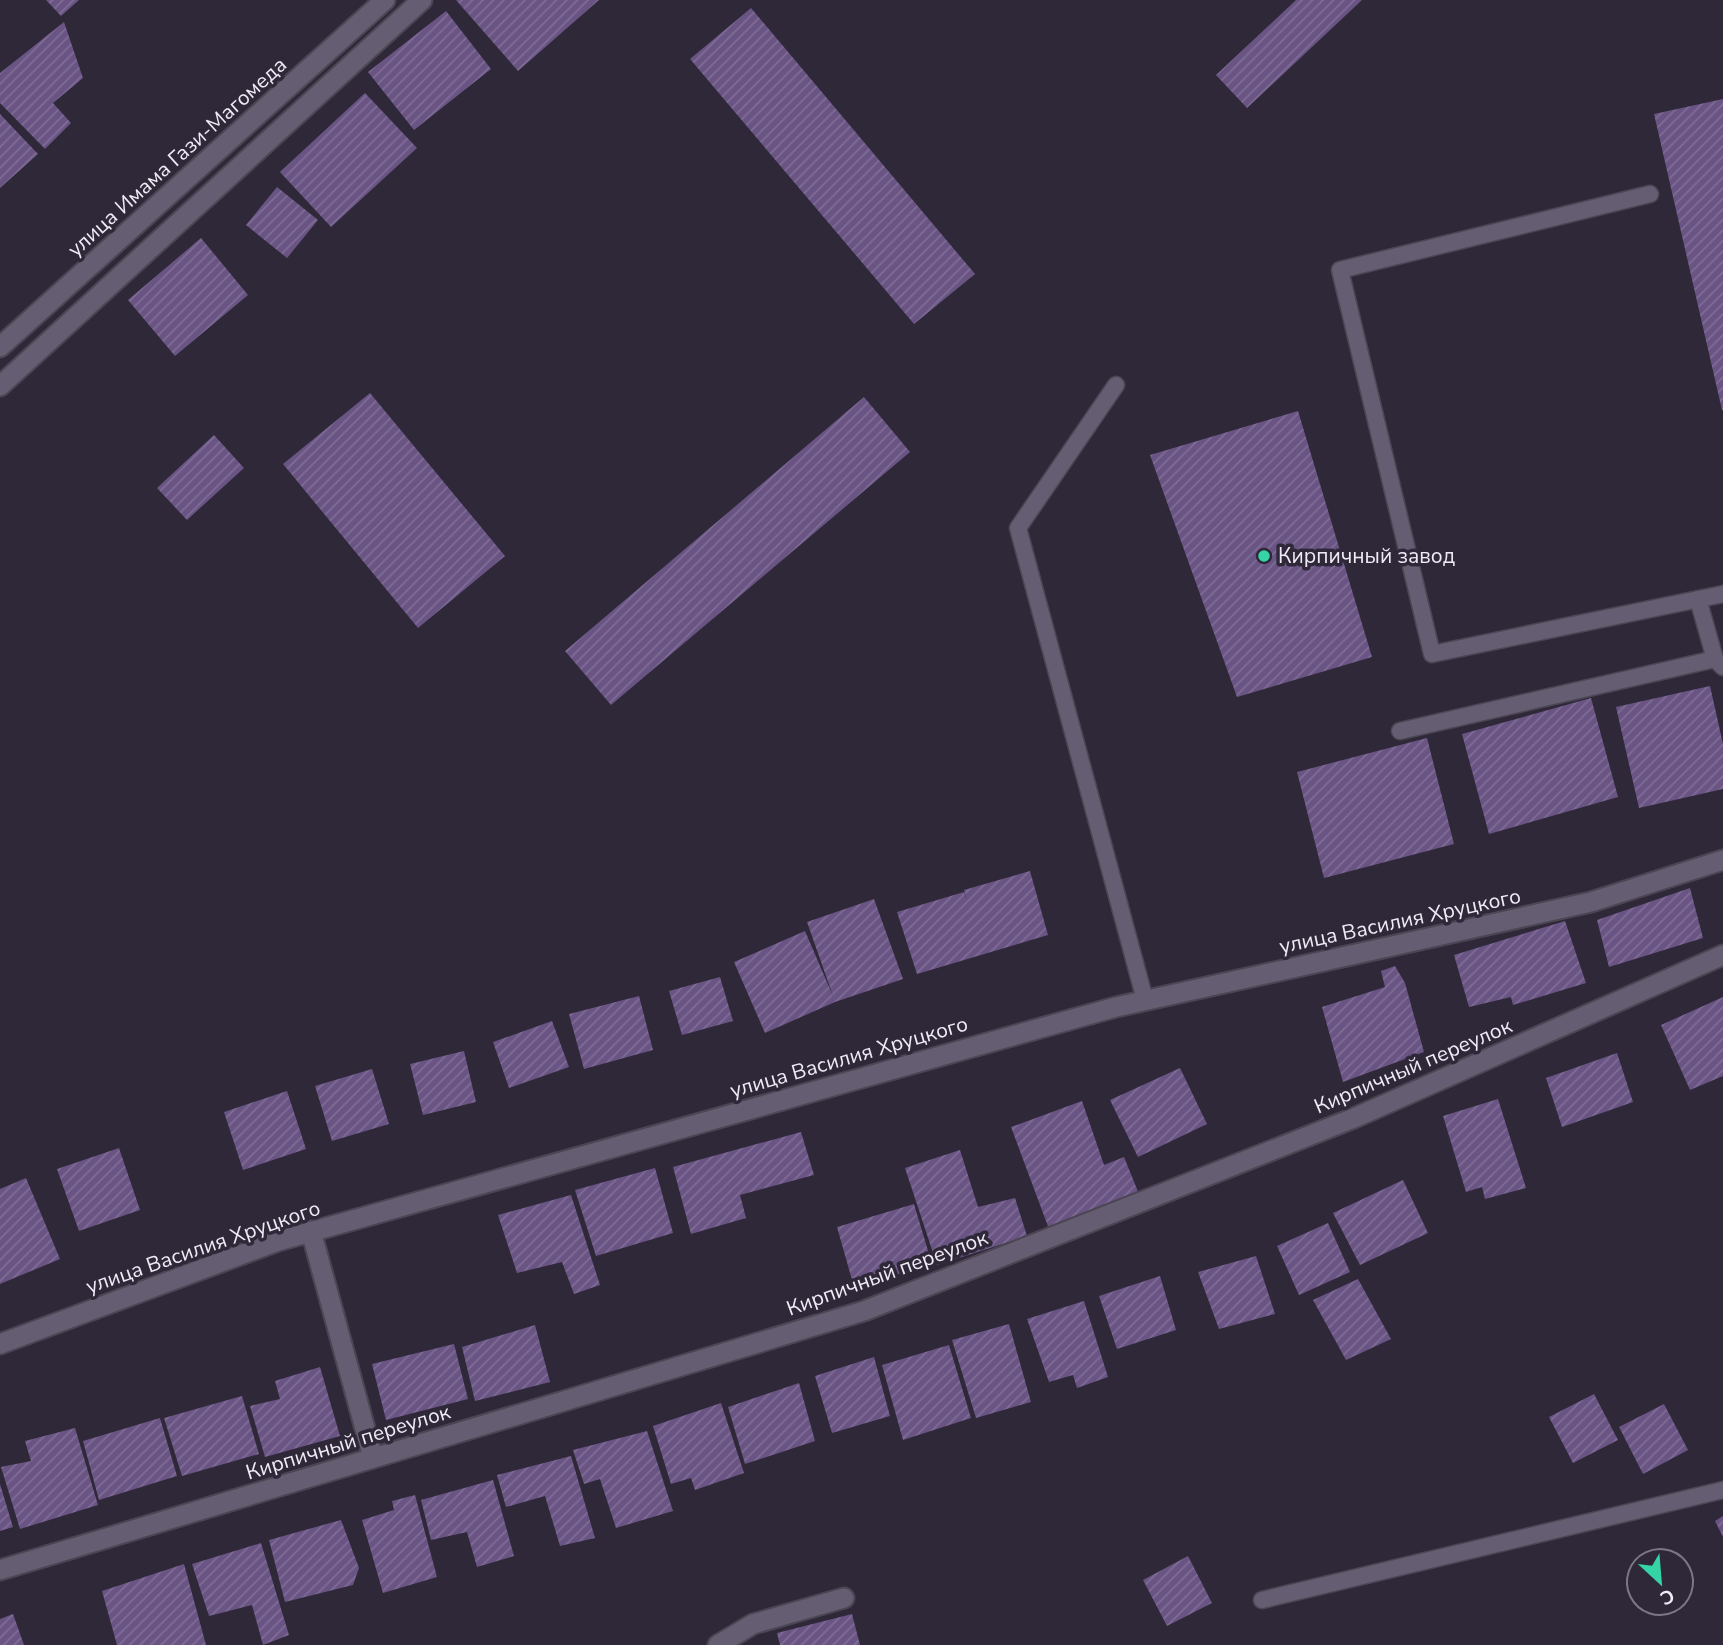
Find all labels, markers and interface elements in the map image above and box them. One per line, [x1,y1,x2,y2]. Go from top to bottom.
street label: улица Имама Гази-Магомеда [61,51,293,263]
place label: Кирпичный завод [1278,542,1455,570]
marker: Кирпичный завод [1256,548,1272,564]
street label: улица Василия Хруцкого [1277,882,1523,960]
street label: улица Василия Хруцкого [727,1010,971,1104]
street label: Кирпичный переулок [1310,1011,1517,1120]
street label: улица Василия Хруцкого [82,1194,324,1300]
street label: Кирпичный переулок [782,1223,992,1322]
street label: Кирпичный переулок [242,1397,455,1486]
north arrow [1625,1547,1695,1617]
text: С [1655,1582,1679,1611]

